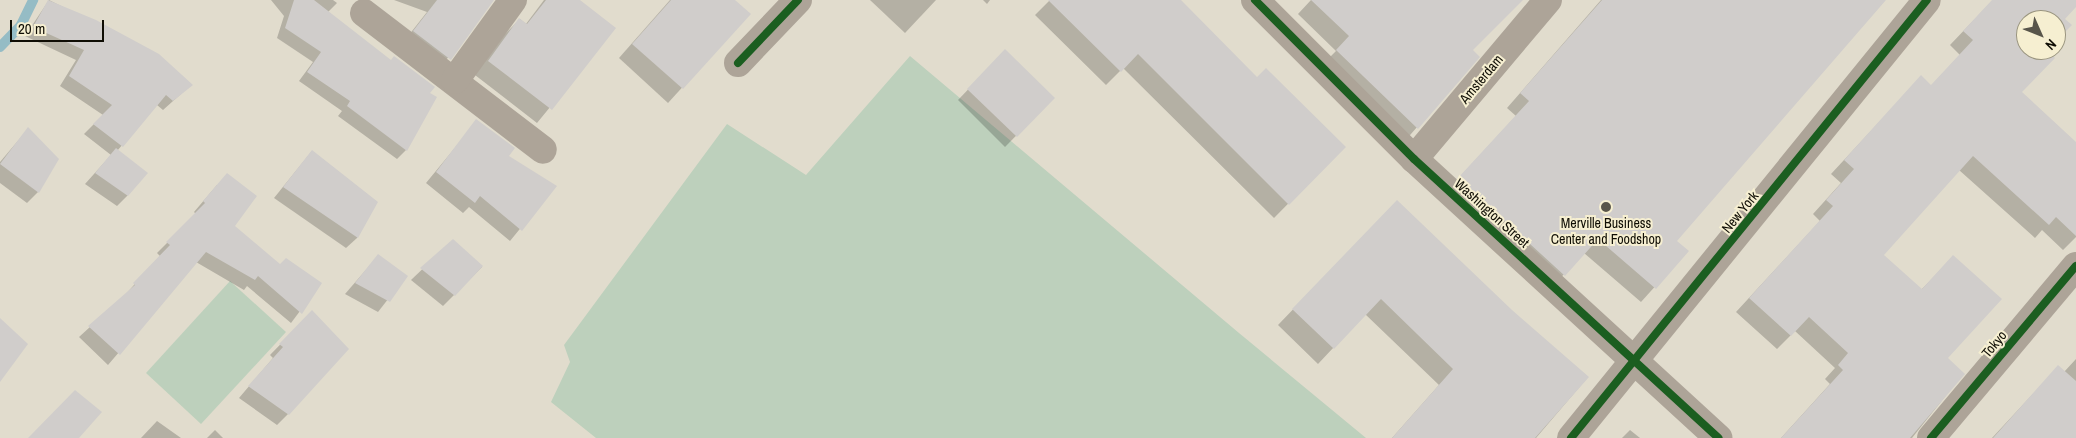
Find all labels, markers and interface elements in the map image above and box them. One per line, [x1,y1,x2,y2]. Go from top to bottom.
scale bar [12,10,106,42]
north arrow [2016,10,2066,60]
text: 20 m [18,18,45,39]
text: N [2042,35,2060,54]
street label: Amsterdam [1456,51,1506,107]
street label: Washington Street [1451,175,1533,251]
street label: New York [1718,188,1762,236]
marker: Merville Business Center and Foodshop [1600,201,1612,213]
place label: Merville Business Center and Foodshop [1551,215,1661,248]
street label: Tokyo [1978,327,2010,361]

